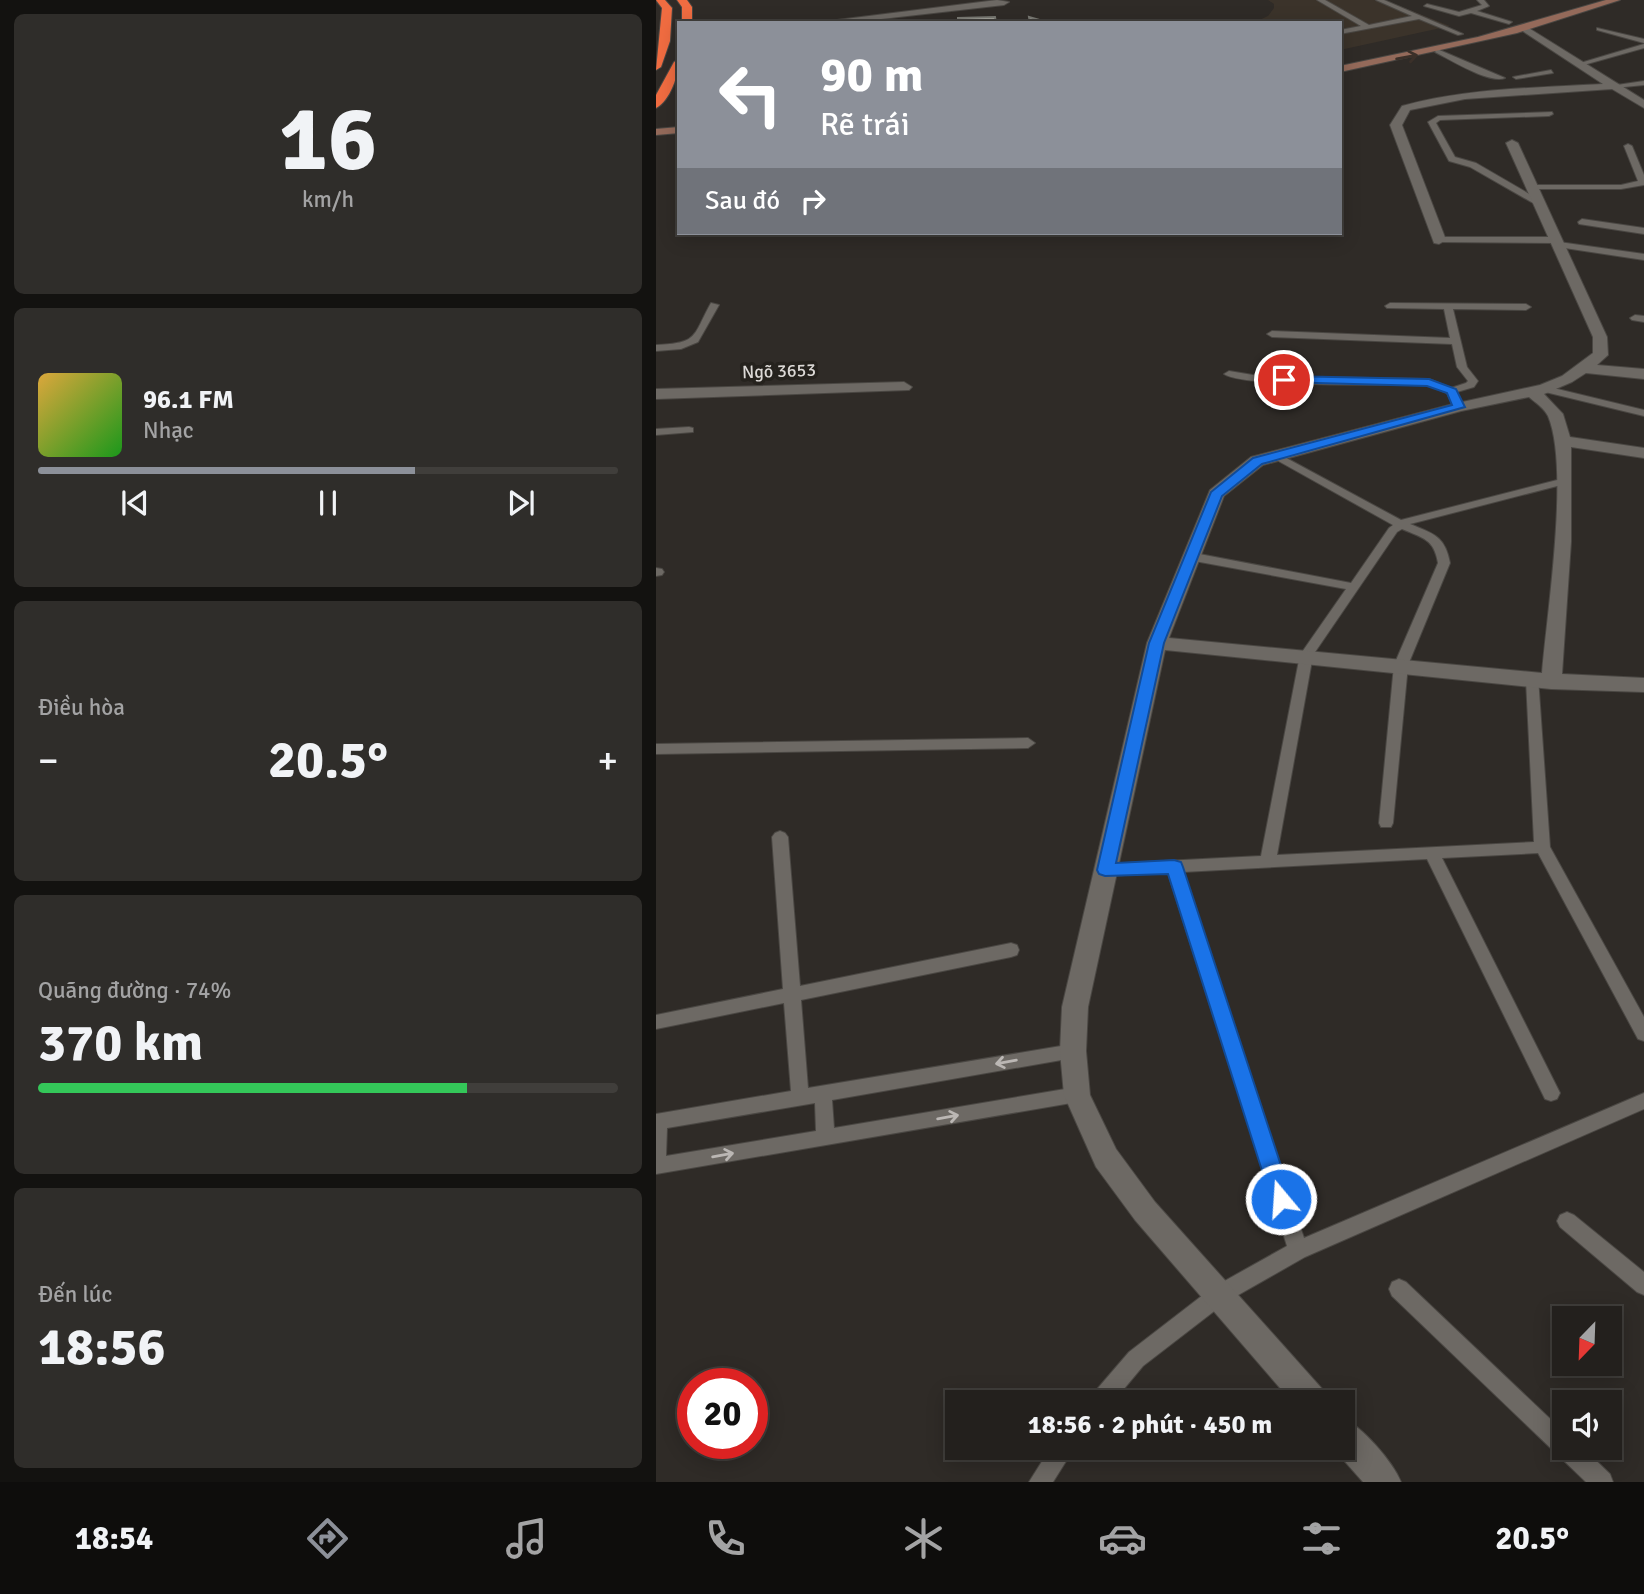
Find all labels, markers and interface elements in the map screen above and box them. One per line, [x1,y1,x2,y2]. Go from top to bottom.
text: 90 m [820,45,923,105]
icon: left [705,49,796,140]
one-way arrow [1395,50,1418,63]
text: 16 [279,83,377,196]
text: Rẽ trái [820,105,910,144]
icon: right [794,182,832,220]
text: km/h [302,185,354,214]
text: Sau đó [705,185,780,217]
pin [1254,350,1314,410]
street label: Ngõ 3653 [742,359,816,383]
icon: arrive [1265,361,1303,399]
text: 96.1 FM [143,384,234,416]
text: Nhạc [143,416,194,445]
icon: previous [116,484,154,522]
icon: pause [309,484,347,522]
icon: next [502,484,540,522]
text: Điều hòa [38,693,125,722]
text: 20.5° [268,728,388,792]
text: − [38,737,59,784]
text: + [597,737,618,784]
text: Quãng đường · 74% [38,976,231,1005]
text: 370 km [38,1011,203,1075]
one-way arrow [995,1056,1018,1069]
one-way arrow [936,1110,958,1123]
one-way arrow [711,1148,734,1161]
position arrow [1244,1162,1318,1236]
text: Đến lúc [38,1280,112,1309]
north arrow [1552,1306,1622,1376]
map controls [1552,1306,1622,1460]
text: 18:56 [38,1315,166,1379]
speed limit sign: 20 [677,1368,768,1459]
button: sound [1552,1390,1622,1460]
text: 18:56 · 2 phút · 450 m [1028,1409,1272,1441]
icon: directions [303,1514,352,1563]
icon: music [502,1514,551,1563]
icon: phone [701,1514,750,1563]
icon: climate [899,1514,948,1563]
icon: car [1098,1514,1147,1563]
icon: filters [1297,1514,1346,1563]
text: 18:54 [75,1519,153,1558]
text: 20.5° [1495,1519,1569,1558]

